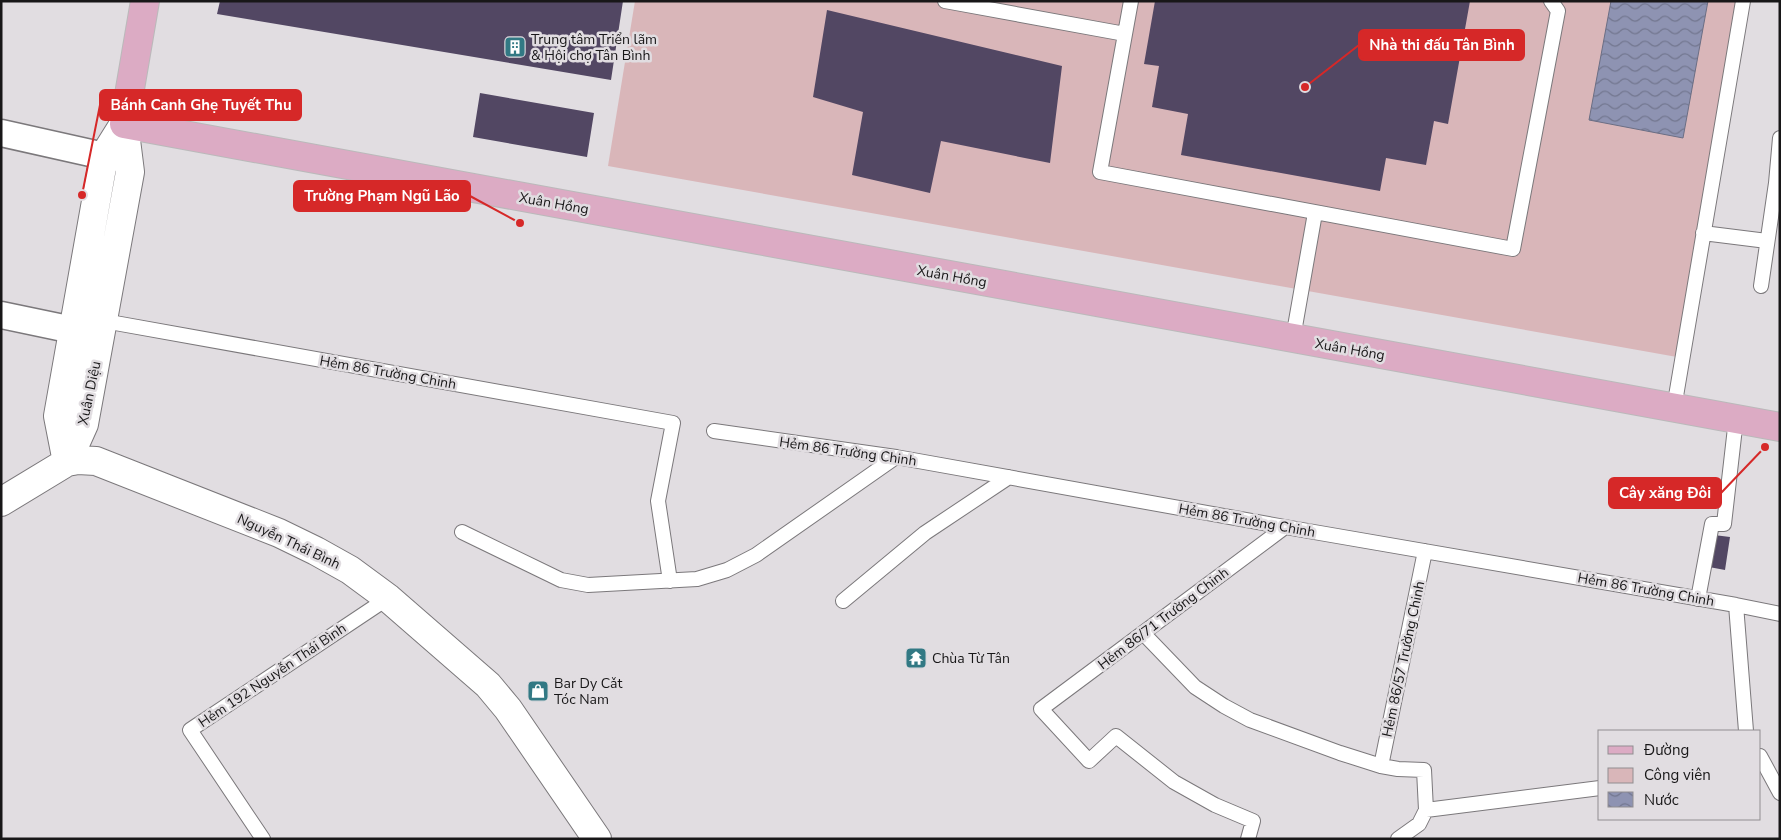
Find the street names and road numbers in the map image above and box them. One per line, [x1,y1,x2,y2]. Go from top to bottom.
street label: Xuân Hồng [518,188,590,219]
street label: Xuân Hồng [916,261,988,292]
street label: Xuân Hồng [1314,334,1386,365]
street label: Hẻm 86 Trường Chinh [318,351,458,394]
street label: Xuân Diệu [73,359,106,427]
street label: Hẻm 86 Trường Chinh [778,432,918,471]
street label: Hẻm 86 Trường Chinh [1177,499,1317,542]
street label: Nguyễn Thái Bình [234,509,343,574]
street label: Hẻm 86/71 Trường Chinh [1094,563,1233,674]
street label: Hẻm 86 Trường Chinh [1576,568,1716,611]
street label: Hẻm 86/57 Trường Chinh [1378,579,1429,739]
street label: Hẻm 192 Nguyễn Thái Bình [195,619,350,732]

